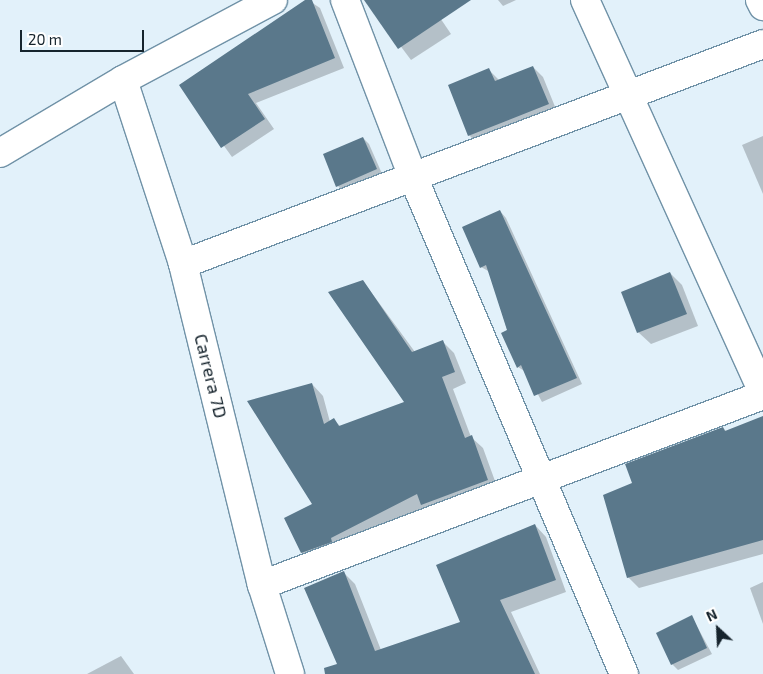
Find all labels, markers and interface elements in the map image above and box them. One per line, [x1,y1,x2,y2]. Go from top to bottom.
scale bar [22,20,146,52]
text: 20 m [28,30,62,48]
street label: Carrera 7D [190,332,232,420]
north arrow [693,604,743,654]
text: N [703,605,720,625]

